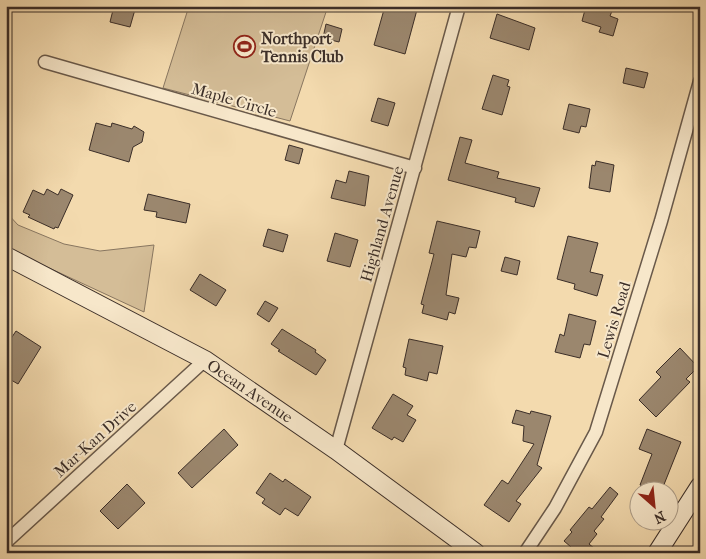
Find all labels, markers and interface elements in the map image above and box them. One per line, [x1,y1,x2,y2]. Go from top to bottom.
place label: Northport Tennis Club [260,29,344,66]
sports icon: Northport Tennis Club [233,35,257,59]
street label: Maple Circle [189,79,279,121]
street label: Highland Avenue [356,164,408,284]
street label: Lewis Road [593,279,635,361]
street label: Ocean Avenue [203,355,297,427]
street label: Mar-Kan Drive [50,397,140,481]
north arrow [628,482,678,532]
text: N [651,507,668,527]

